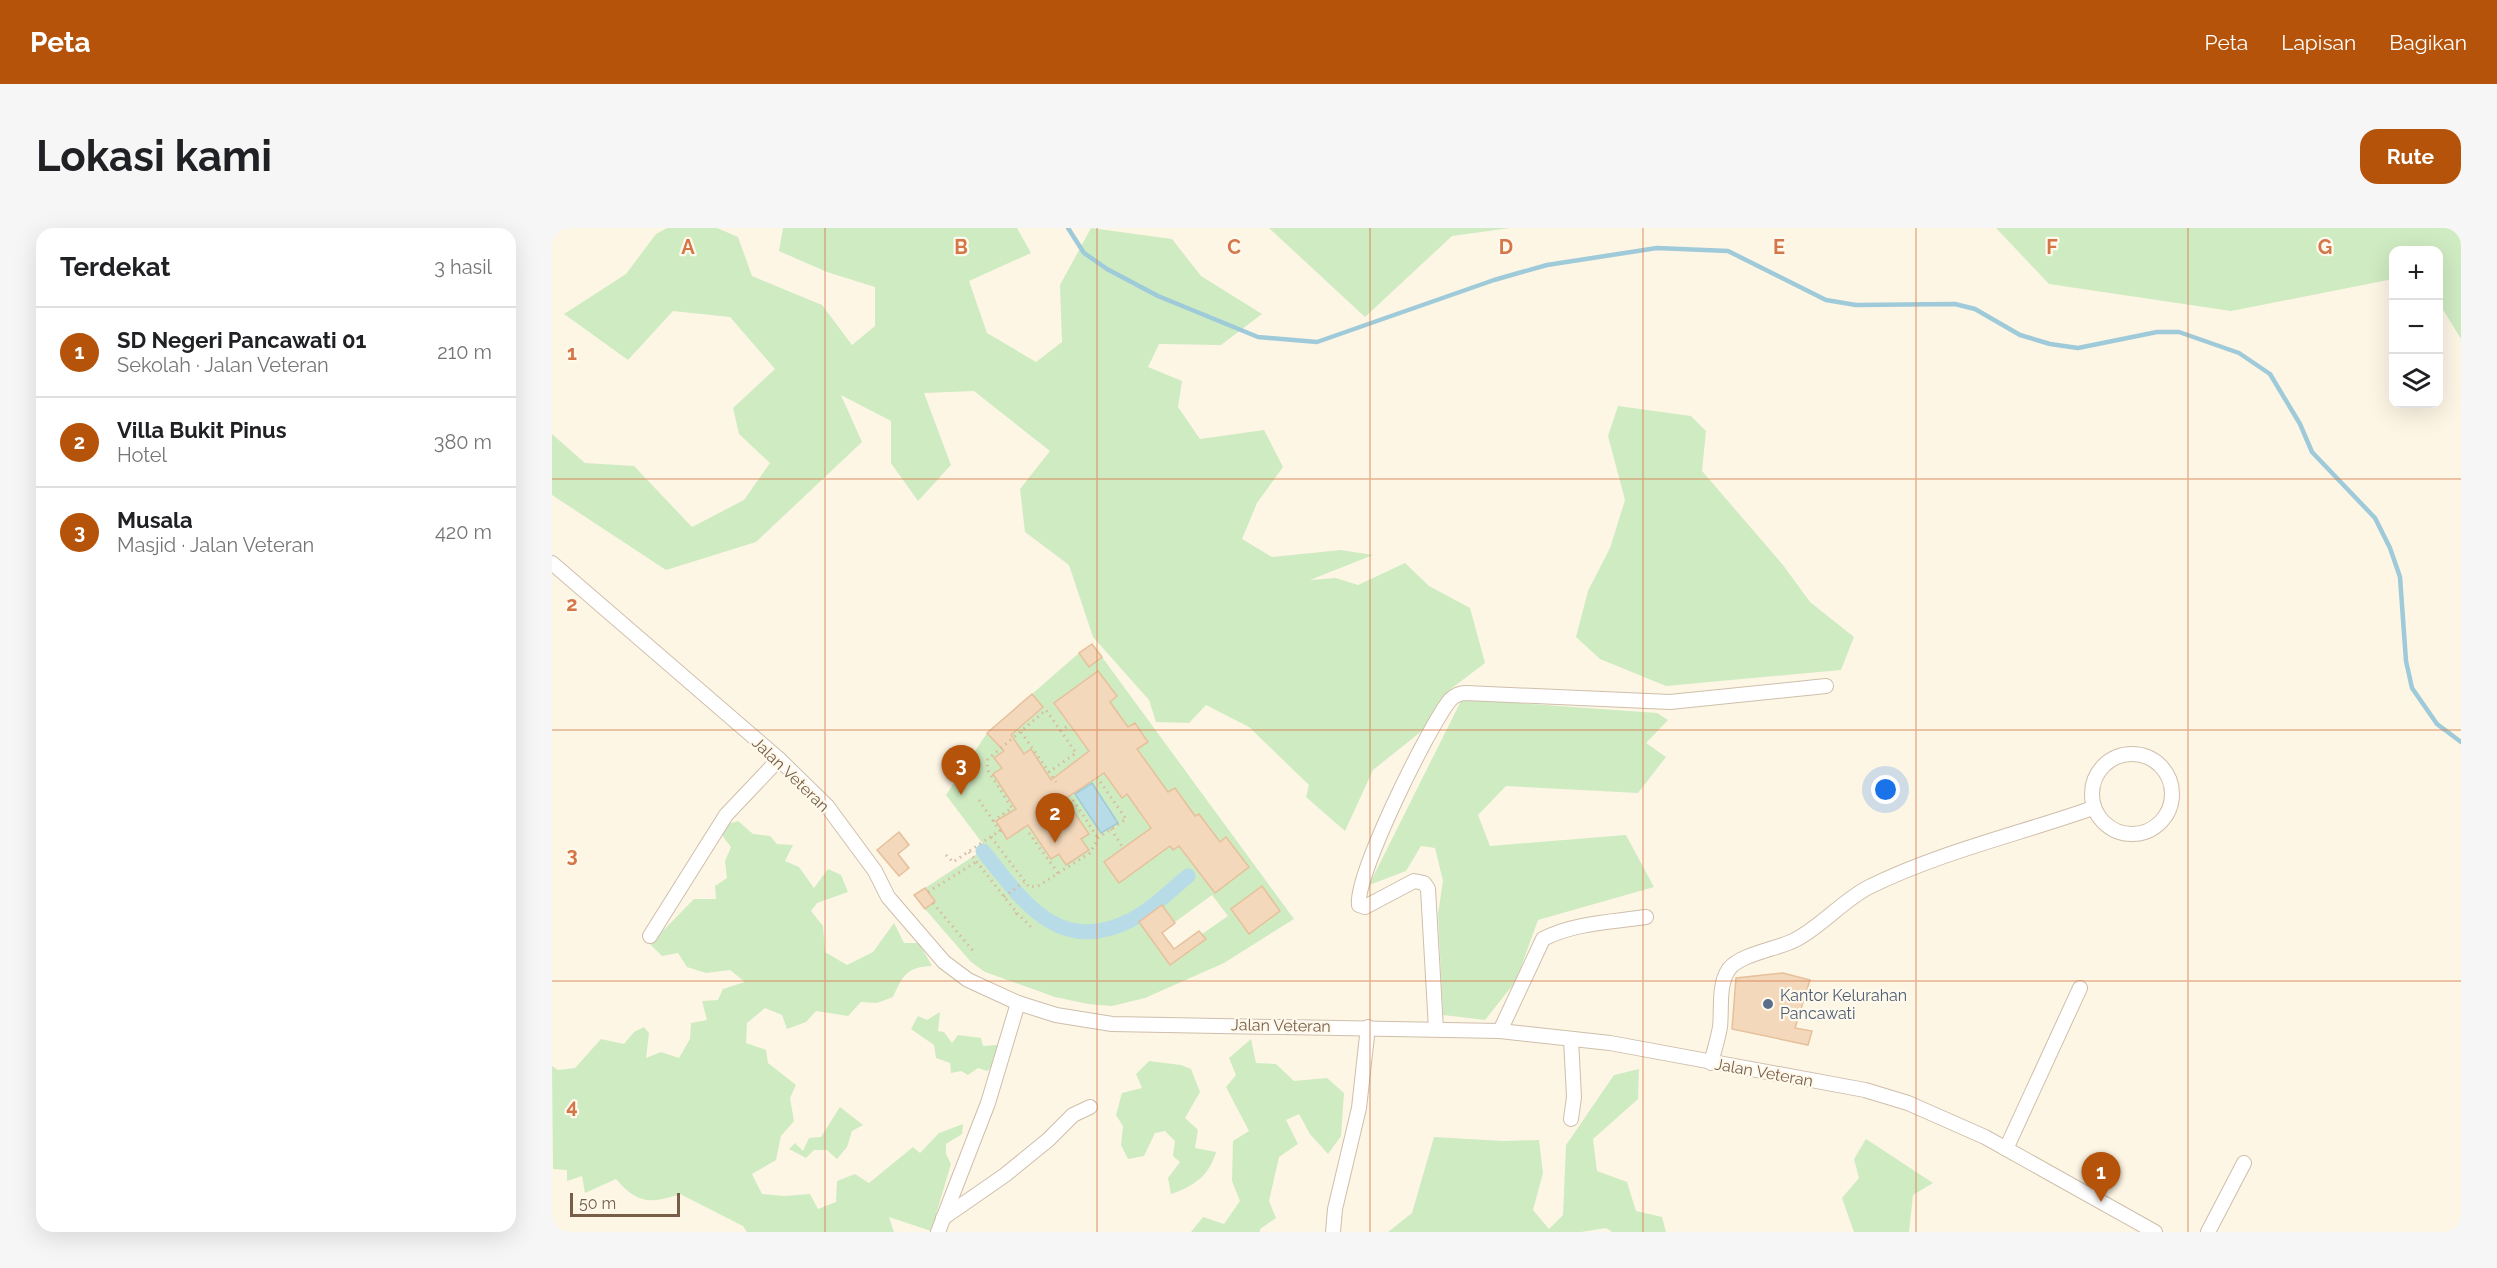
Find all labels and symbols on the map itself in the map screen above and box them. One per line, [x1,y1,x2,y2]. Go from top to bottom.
text: A [681,235,695,259]
text: B [954,235,968,259]
text: C [1227,235,1241,259]
text: D [1499,235,1513,259]
text: E [1773,235,1785,259]
text: F [2046,235,2058,259]
text: G [2318,235,2332,259]
text: 1 [567,341,577,365]
text: 2 [566,592,578,616]
street label: Jalan Veteran [748,733,833,816]
pin: 3 [942,746,980,795]
your location [1871,775,1900,804]
pin: 2 [1036,794,1074,843]
text: 3 [566,843,578,867]
place label: Kantor Kelurahan Pancawati [1780,986,1907,1023]
marker: Kantor Kelurahan Pancawati [1761,997,1775,1011]
street label: Jalan Veteran [1231,1015,1331,1036]
street label: Jalan Veteran [1713,1054,1815,1090]
text: 4 [566,1094,578,1118]
pin: 1 [2082,1152,2120,1202]
scale bar [570,1190,680,1218]

